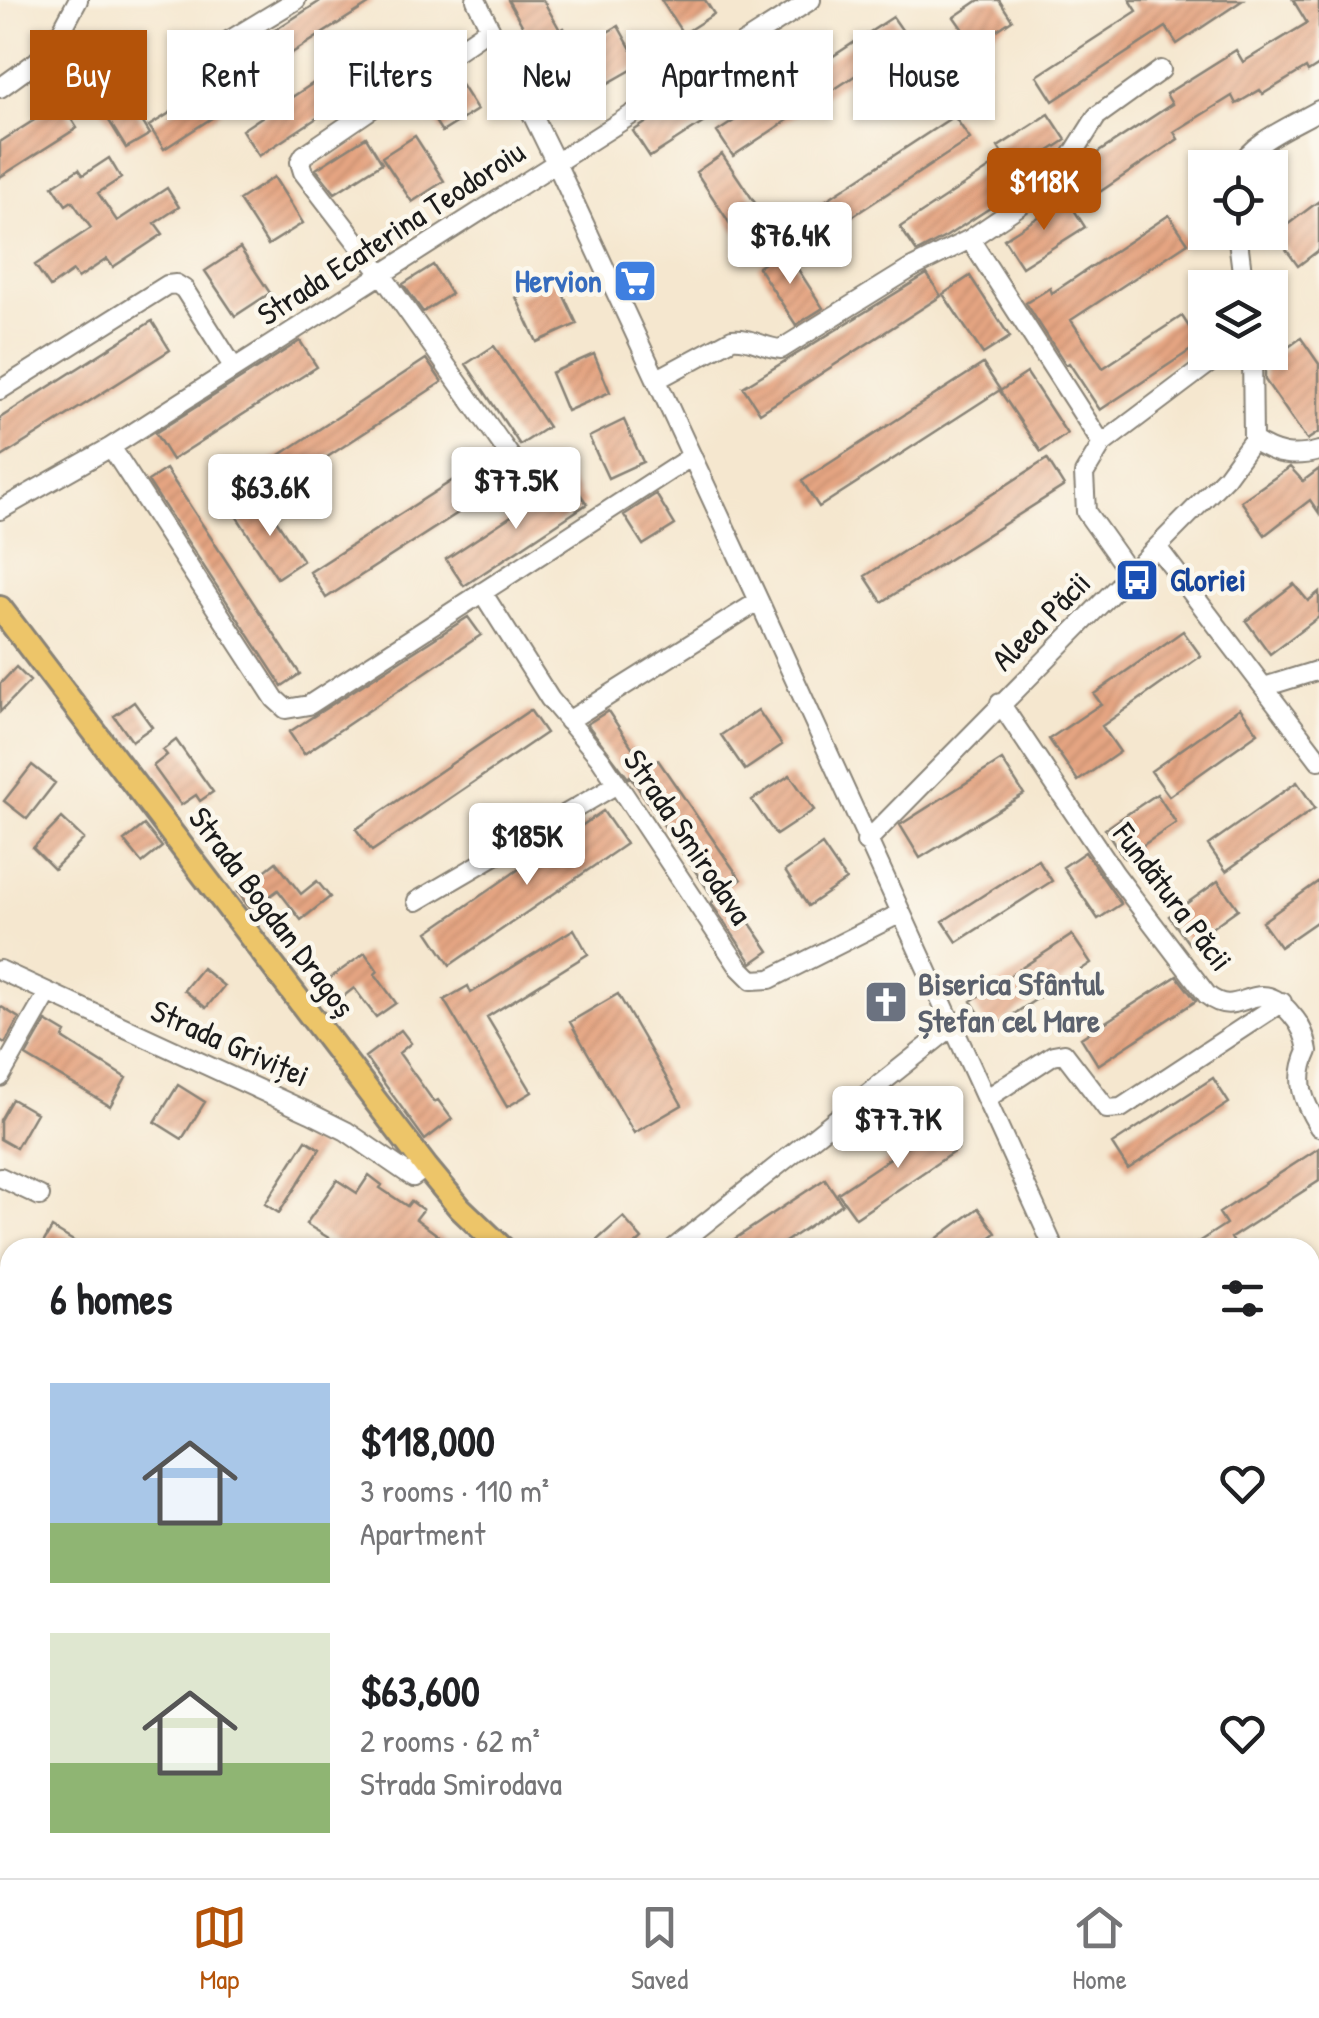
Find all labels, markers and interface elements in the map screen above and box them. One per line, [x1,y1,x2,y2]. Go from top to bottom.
chip: Buy [30,30,147,120]
chip: Rent [167,30,294,120]
chip: Filters [314,30,467,120]
chip: New [487,30,606,120]
chip: Apartment [626,30,833,120]
chip: House [853,30,995,120]
street label: Strada Ecaterina Teodoroiu [249,130,533,335]
pin: $118K [974,148,1114,233]
map controls [1188,150,1288,370]
button: locate [1188,150,1288,250]
text: $118K [1009,159,1079,202]
pin: $76.4K [709,202,871,287]
text: $76.4K [750,213,830,256]
supermarket icon: Hervion [612,258,658,304]
place label: Hervion [515,259,602,302]
button: layers [1188,270,1288,370]
pin: $77.5K [435,447,597,532]
pin: $63.6K [189,454,351,539]
text: $77.5K [473,458,559,501]
text: $63.6K [230,465,310,508]
bus stop icon: Gloriei [1114,557,1160,603]
place label: Gloriei [1170,558,1246,601]
street label: Aleea Păcii [982,562,1100,680]
street label: Strada Smirodava [614,741,763,933]
street label: Strada Bogdan Dragoș [179,798,366,1026]
pin: $185K [457,803,597,888]
street label: Fundătura Păcii [1103,813,1243,980]
text: $185K [491,814,563,857]
place label: Biserica Sfântul Ștefan cel Mare [918,962,1105,1042]
church icon: Biserica Sfântul Ștefan cel Mare [863,979,909,1025]
street label: Strada Griviței [144,989,316,1096]
pin: $77.7K [817,1086,979,1171]
text: $77.7K [854,1097,942,1140]
text: 6 homes [50,1270,172,1327]
icon: filters [1215,1271,1270,1326]
text: $118,000 [360,1412,495,1469]
icon: home [130,1423,250,1543]
icon: heart [1215,1456,1270,1511]
text: 3 rooms · 110 m² [360,1469,549,1512]
text: Apartment [360,1512,485,1555]
text: $63,600 [360,1662,480,1719]
icon: home [130,1673,250,1793]
icon: heart [1215,1706,1270,1761]
text: 2 rooms · 62 m² [360,1719,540,1762]
text: Strada Smirodava [360,1762,562,1805]
tab: Map [192,1900,247,1998]
tab: Saved [631,1900,688,1998]
tab: Home [1072,1900,1127,1998]

